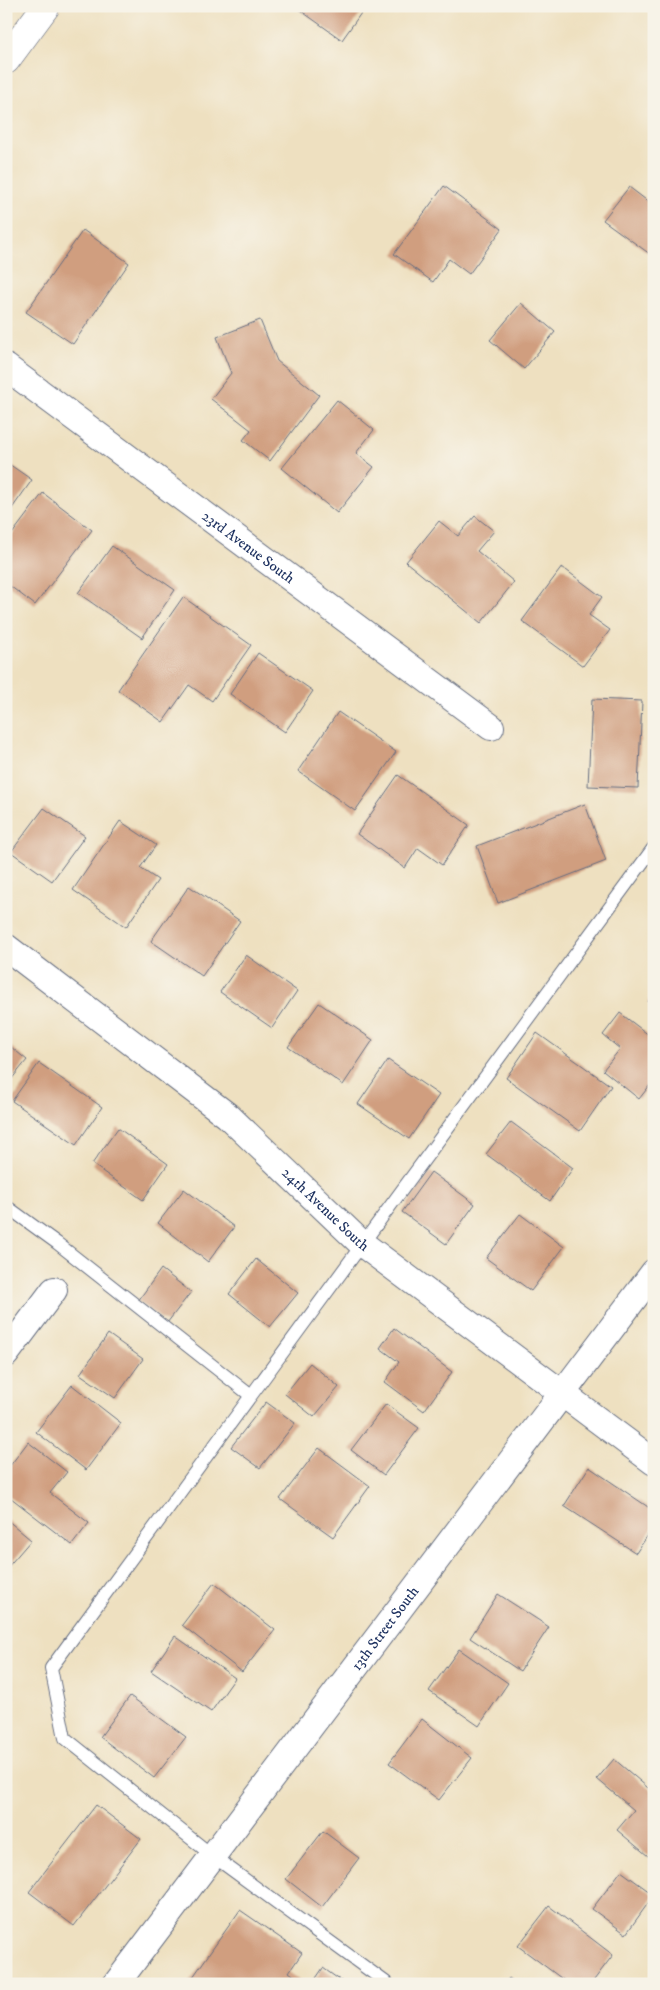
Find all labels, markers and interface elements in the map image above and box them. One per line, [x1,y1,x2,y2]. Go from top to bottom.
street label: 23rd Avenue South [198,507,298,588]
street label: 24th Avenue South [278,1164,373,1256]
street label: 13th Street South [347,1582,423,1674]

